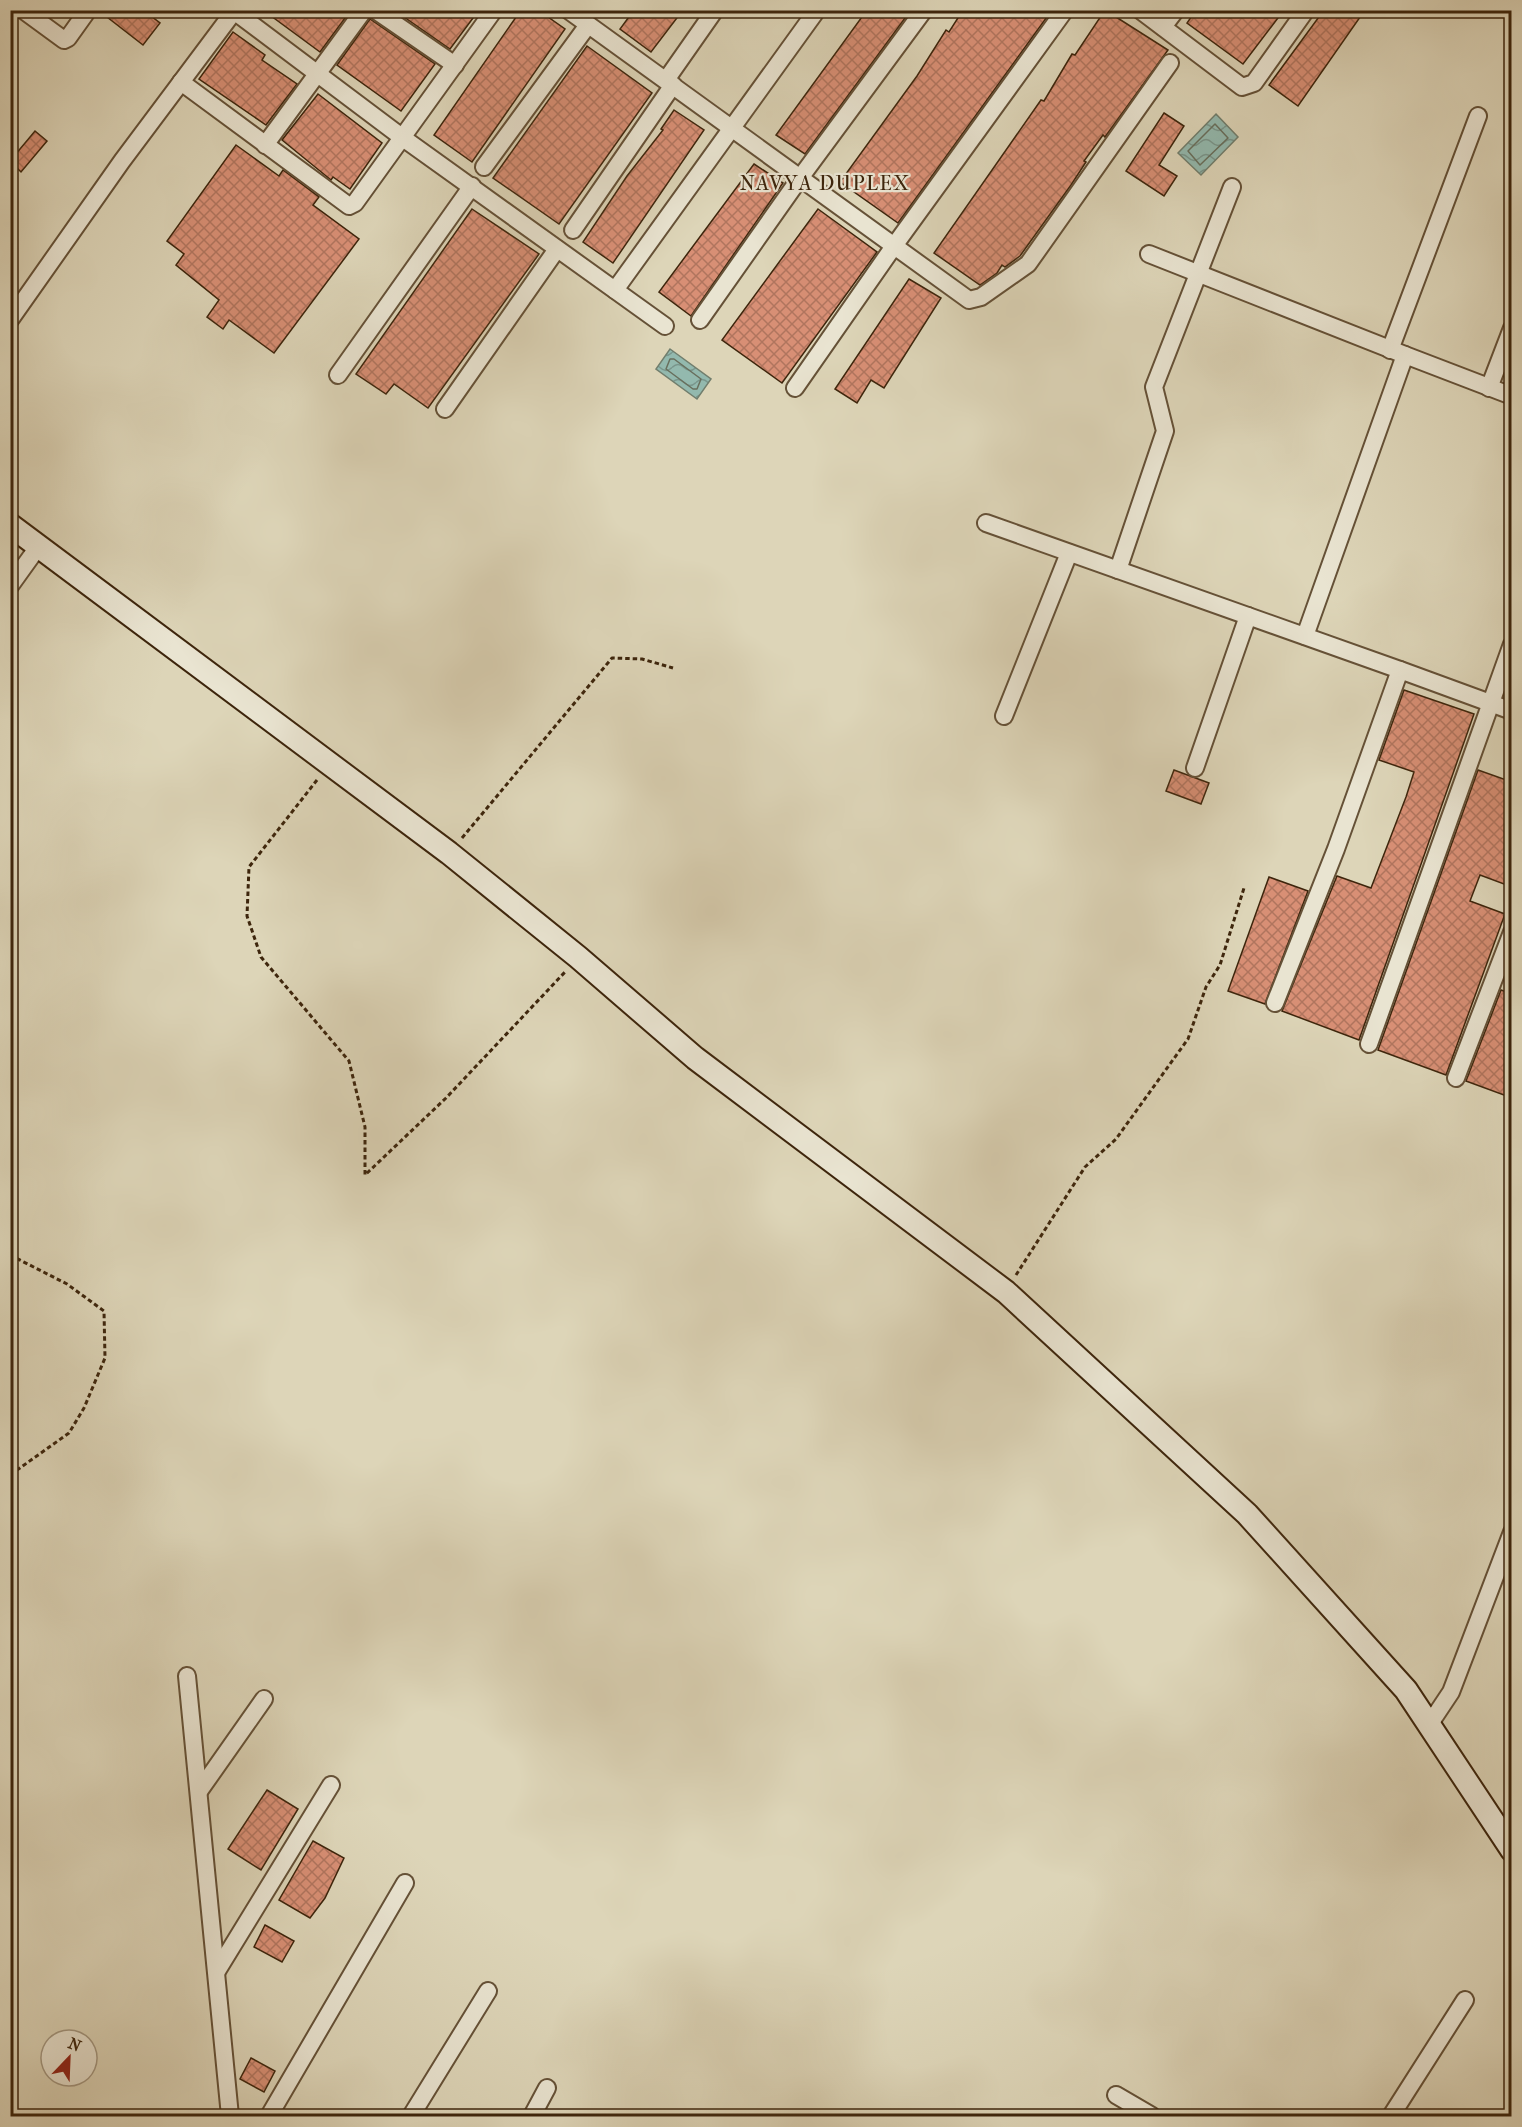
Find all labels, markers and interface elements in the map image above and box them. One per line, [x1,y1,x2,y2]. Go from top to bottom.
district label: NAVYA DUPLEX [740,172,910,195]
north arrow [39,2028,99,2088]
text: N [65,2034,85,2056]

